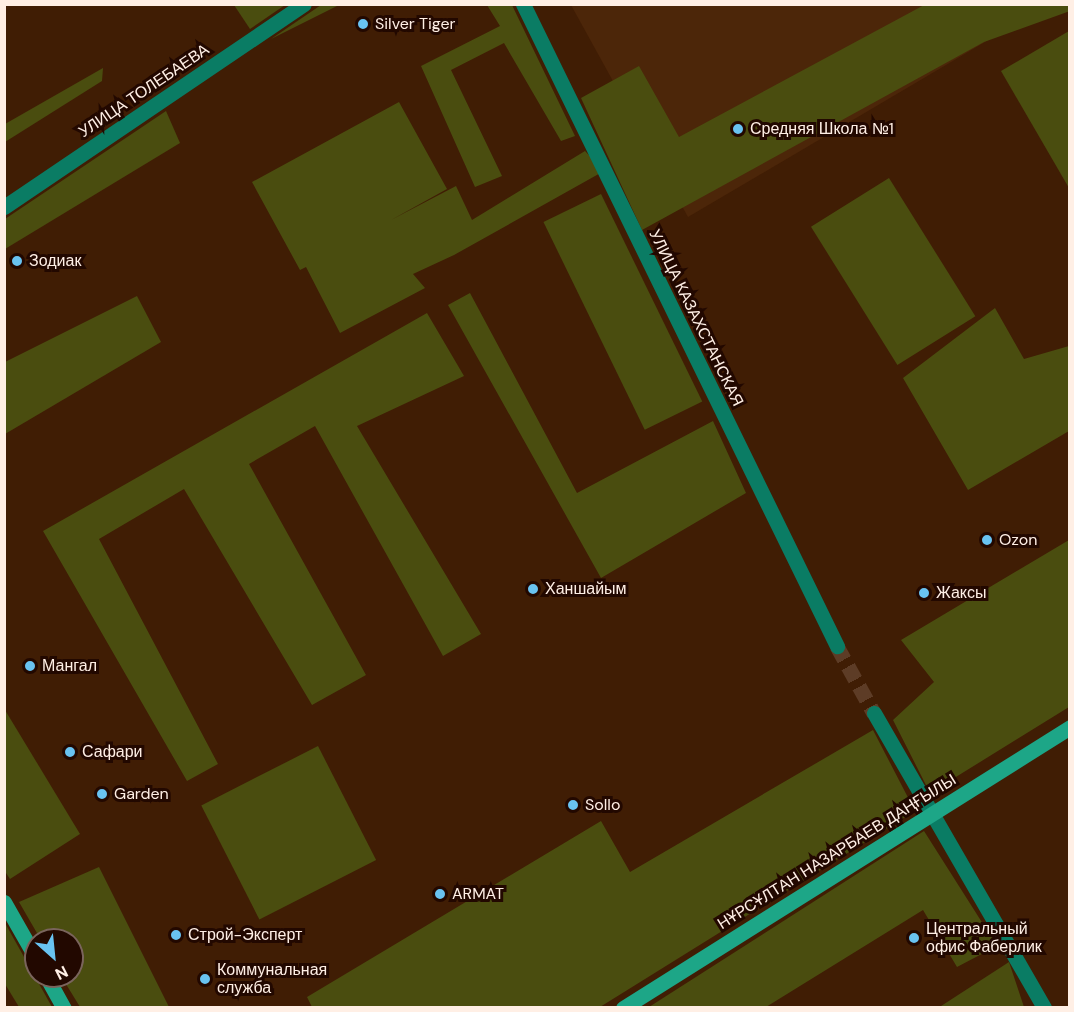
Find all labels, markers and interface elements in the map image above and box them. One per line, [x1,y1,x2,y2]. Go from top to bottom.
place label: Silver Tiger [375,14,455,34]
marker: Silver Tiger [356,17,370,31]
street label: УЛИЦА ТОЛЕБАЕВА [75,40,213,142]
place label: Средняя Школа №1 [750,119,894,139]
marker: Средняя Школа №1 [731,122,745,136]
street label: УЛИЦА КАЗАХСТАНСКАЯ [645,226,747,410]
place label: Зодиак [29,251,81,271]
marker: Зодиак [10,254,24,268]
place label: Ozon [999,530,1037,550]
marker: Ozon [980,533,994,547]
place label: Ханшайым [545,579,627,599]
marker: Ханшайым [526,582,540,596]
place label: Жаксы [936,583,987,603]
marker: Жаксы [917,586,931,600]
place label: Мангал [42,656,97,676]
marker: Мангал [23,659,37,673]
place label: Сафари [82,742,143,762]
marker: Сафари [63,745,77,759]
street label: НҰРСҰЛТАН НАЗАРБАЕВ ДАҢҒЫЛЫ [714,770,960,934]
place label: Garden [114,784,169,804]
marker: Garden [95,787,109,801]
place label: Sollo [585,795,620,815]
marker: Sollo [566,798,580,812]
place label: ARMAT [452,884,504,904]
marker: ARMAT [433,887,447,901]
place label: Центральный офис Фаберлик [926,919,1042,957]
place label: Строй-Эксперт [188,925,302,945]
north arrow [24,928,84,988]
marker: Строй-Эксперт [169,928,183,942]
marker: Центральный офис Фаберлик [907,931,921,945]
place label: Коммунальная служба [217,960,327,998]
text: N [52,961,71,985]
marker: Коммунальная служба [198,972,212,986]

